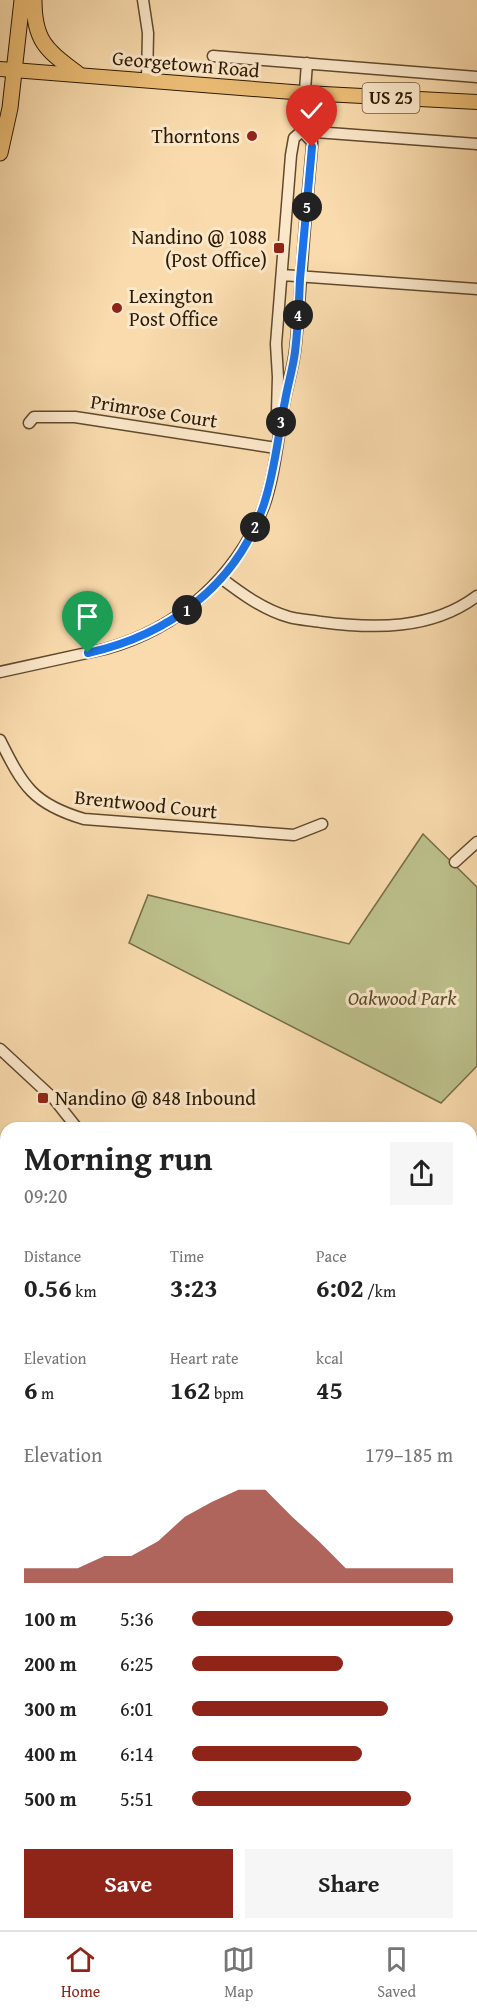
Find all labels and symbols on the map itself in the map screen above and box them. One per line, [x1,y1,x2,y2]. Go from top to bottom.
street label: Georgetown Road [111,43,261,84]
road number: US 25 [362,83,420,113]
pin [286,85,337,147]
place label: Thorntons [151,121,240,150]
marker: Thorntons [245,129,259,143]
pin: 5 [292,192,322,222]
place label: Nandino @ 1088 (Post Office) [132,222,267,274]
marker: Nandino @ 1088 (Post Office) [272,241,286,255]
place label: Lexington Post Office [129,281,218,333]
pin: 4 [283,300,313,330]
marker: Lexington Post Office [110,301,124,315]
street label: Primrose Court [89,386,220,435]
pin: 3 [266,407,296,437]
pin: 2 [240,512,270,542]
pin [62,591,113,653]
pin: 1 [172,595,202,625]
street label: Brentwood Court [73,782,219,825]
park label: Oakwood Park [348,983,457,1012]
place label: Nandino @ 848 Inbound [55,1083,256,1112]
marker: Nandino @ 848 Inbound [36,1091,50,1105]

